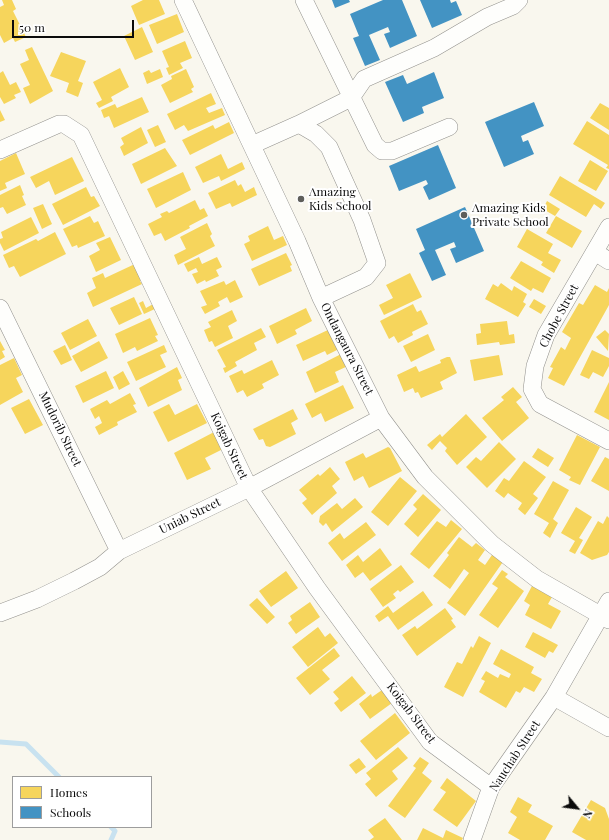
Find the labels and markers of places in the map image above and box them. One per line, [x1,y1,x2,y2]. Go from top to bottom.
place label: Amazing Kids School [309,185,372,213]
marker: Amazing Kids School [296,194,306,204]
place label: Amazing Kids Private School [472,201,549,229]
marker: Amazing Kids Private School [459,210,469,220]

